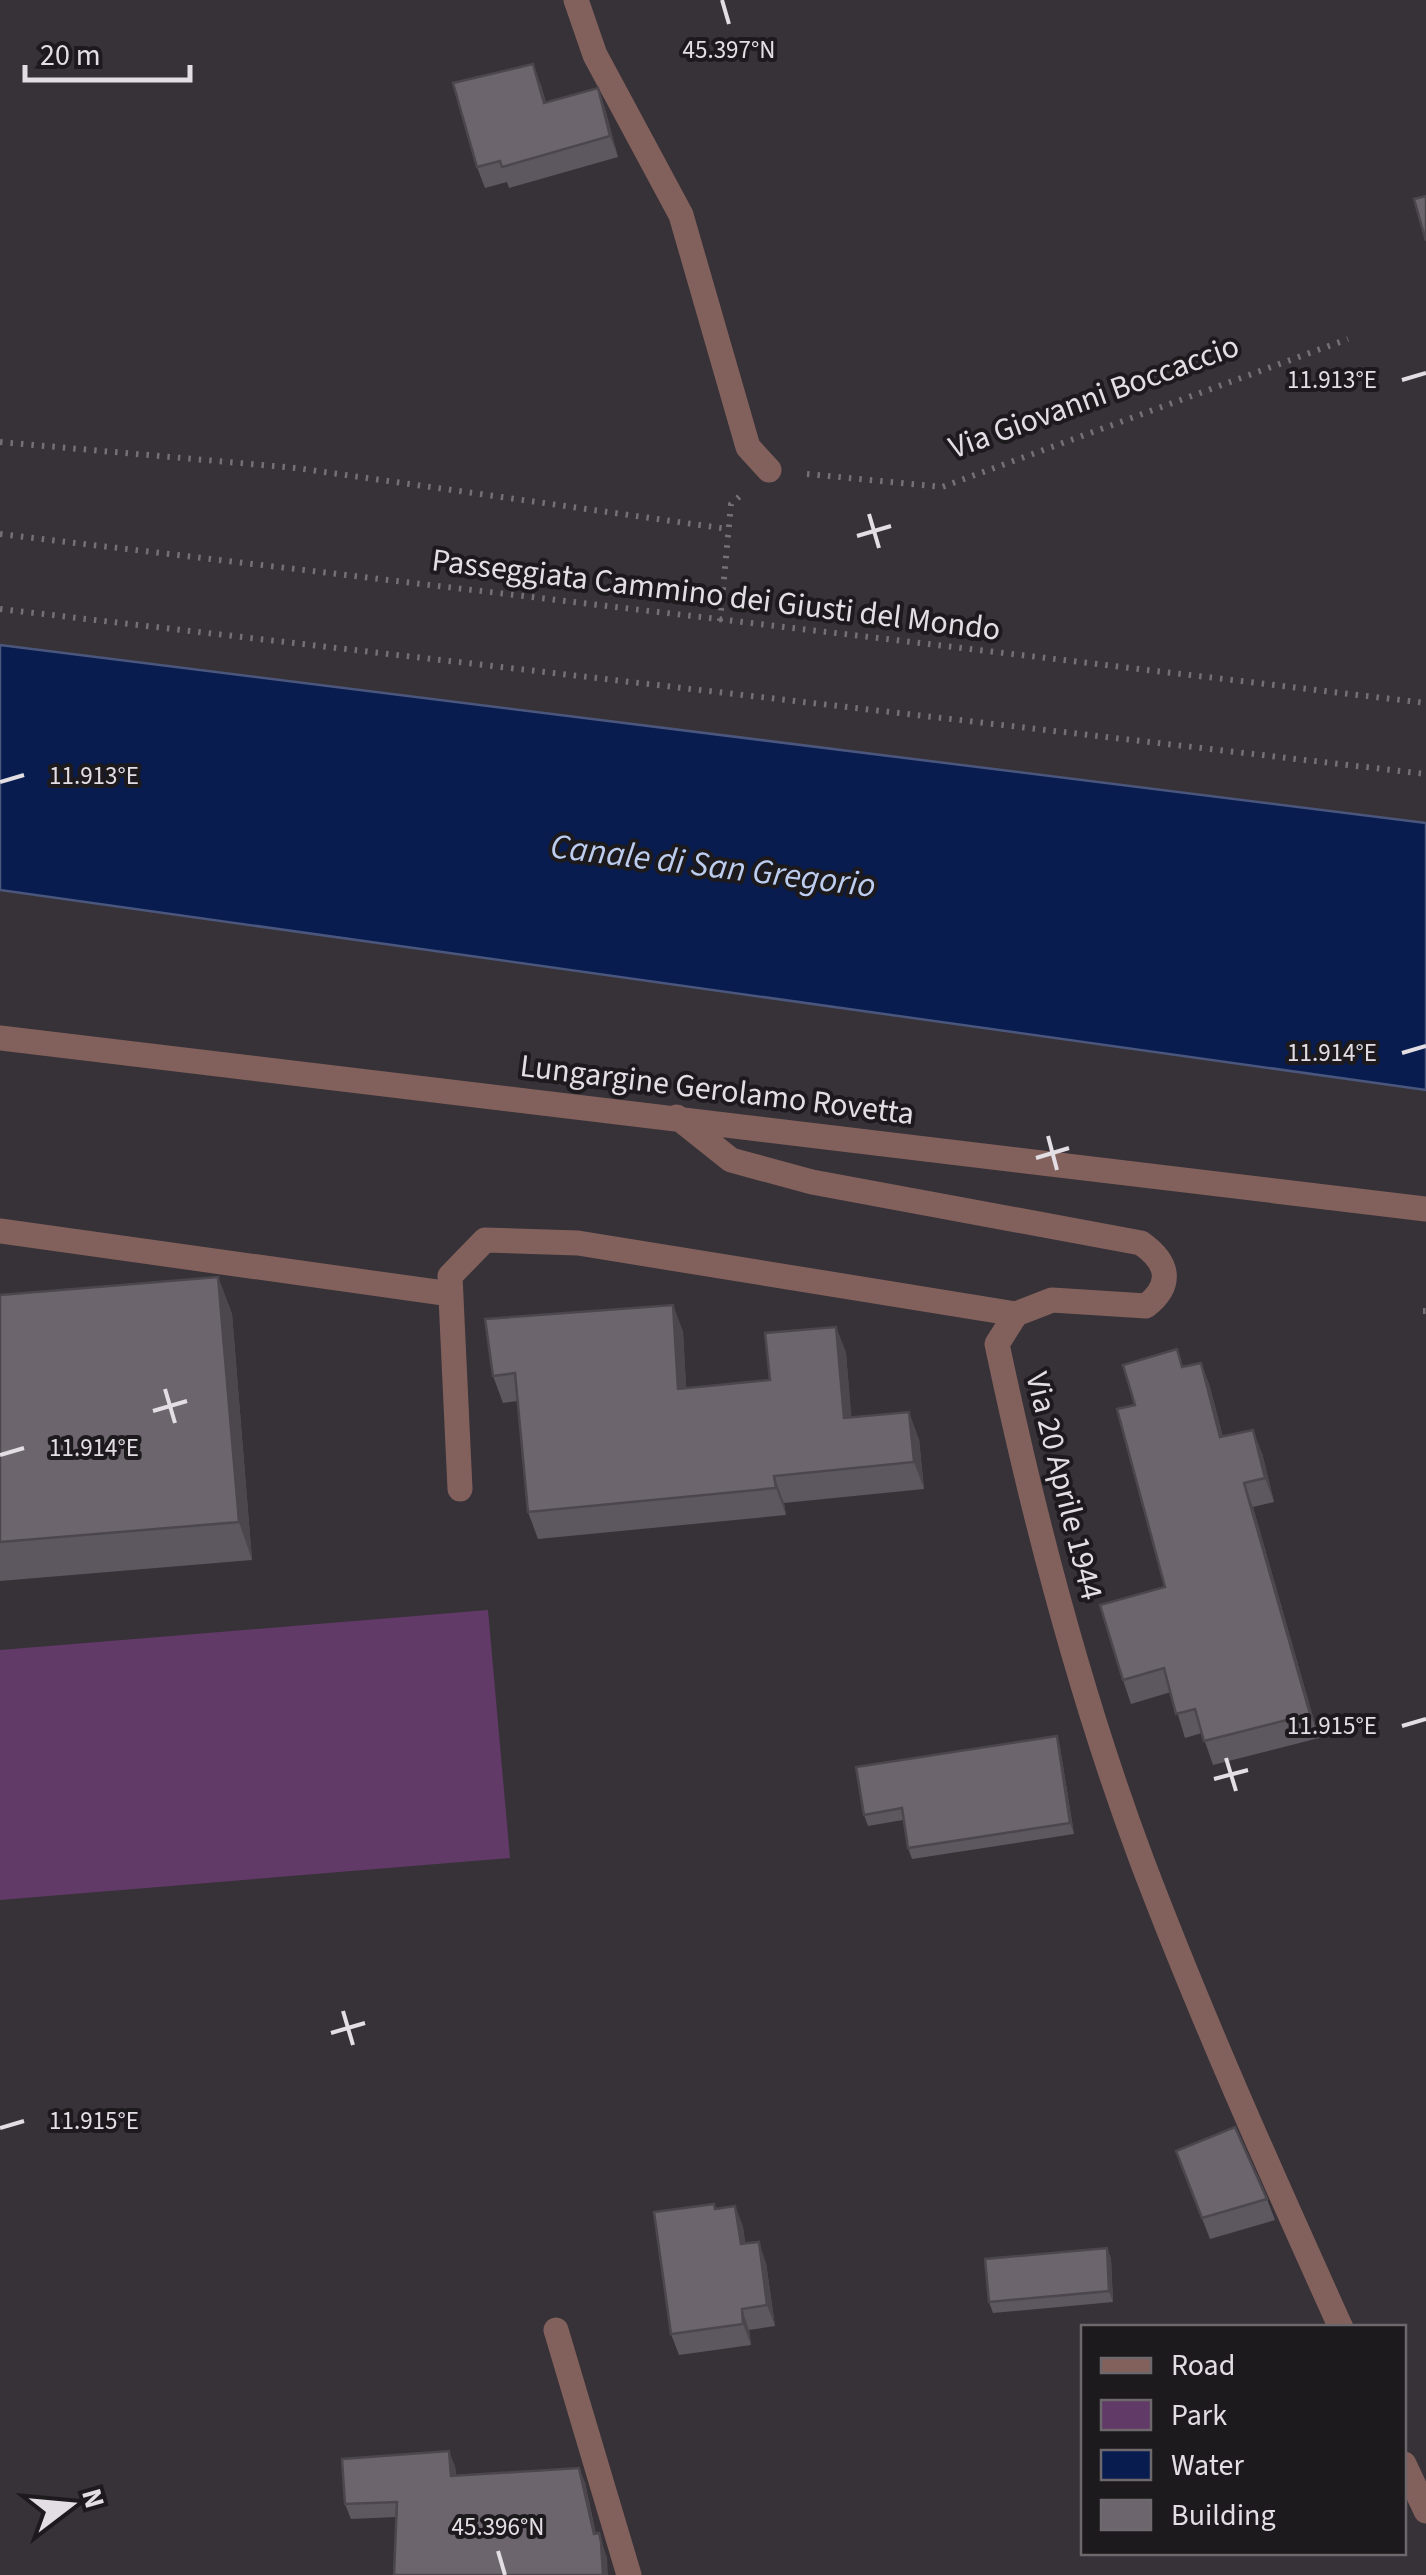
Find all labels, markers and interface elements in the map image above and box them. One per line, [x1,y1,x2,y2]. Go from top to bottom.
scale bar [25,20,190,82]
text: 45.397°N [683,32,775,68]
text: 20 m [40,34,101,77]
street label: Via Giovanni Boccaccio [943,323,1245,471]
text: 11.913°E [1287,362,1377,398]
street label: Passeggiata Cammino dei Giusti del Mondo [429,537,1003,653]
text: 11.913°E [49,758,139,794]
water label: Canale di San Gregorio [548,821,878,911]
text: 11.914°E [1287,1035,1377,1071]
street label: Lungargine Gerolamo Rovetta [517,1043,917,1137]
street label: Via 20 Aprile 1944 [1013,1367,1115,1605]
text: 11.914°E [49,1430,139,1466]
text: 11.915°E [1287,1708,1377,1744]
text: 11.915°E [49,2103,139,2139]
legend [1081,2325,1406,2555]
text: Road [1171,2344,1235,2387]
text: Park [1171,2394,1227,2437]
text: Water [1171,2444,1244,2487]
north arrow [20,2455,120,2555]
text: N [71,2484,115,2513]
text: Building [1171,2494,1276,2537]
text: 45.396°N [452,2509,544,2545]

